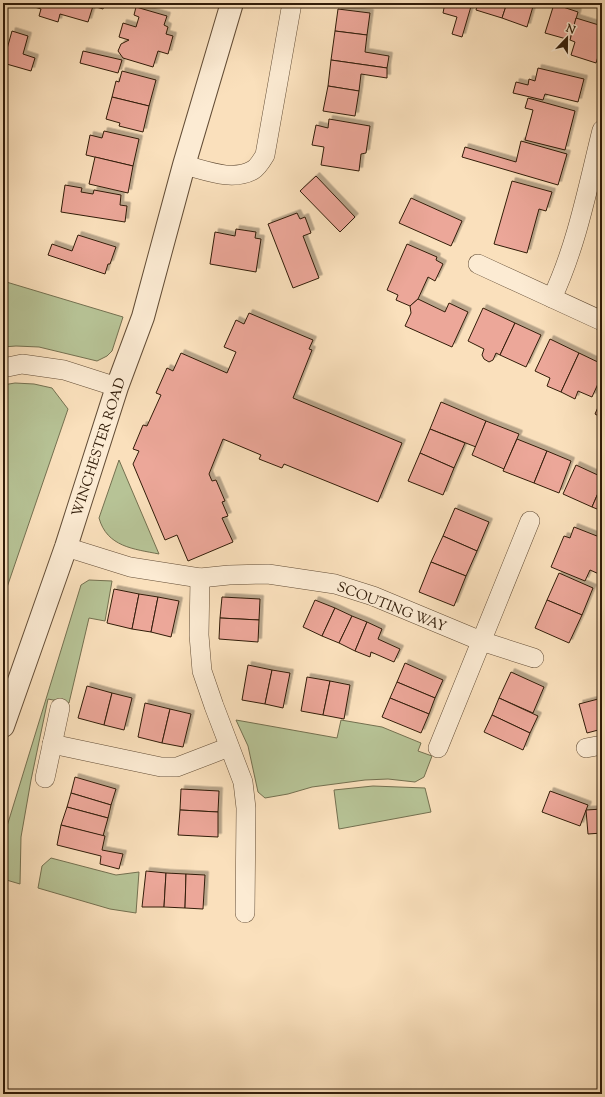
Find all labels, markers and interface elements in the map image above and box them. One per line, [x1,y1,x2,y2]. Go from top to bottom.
north arrow [547,18,587,58]
text: N [562,20,578,39]
street label: WINCHESTER ROAD [68,375,132,520]
street label: SCOUTING WAY [334,578,449,638]

